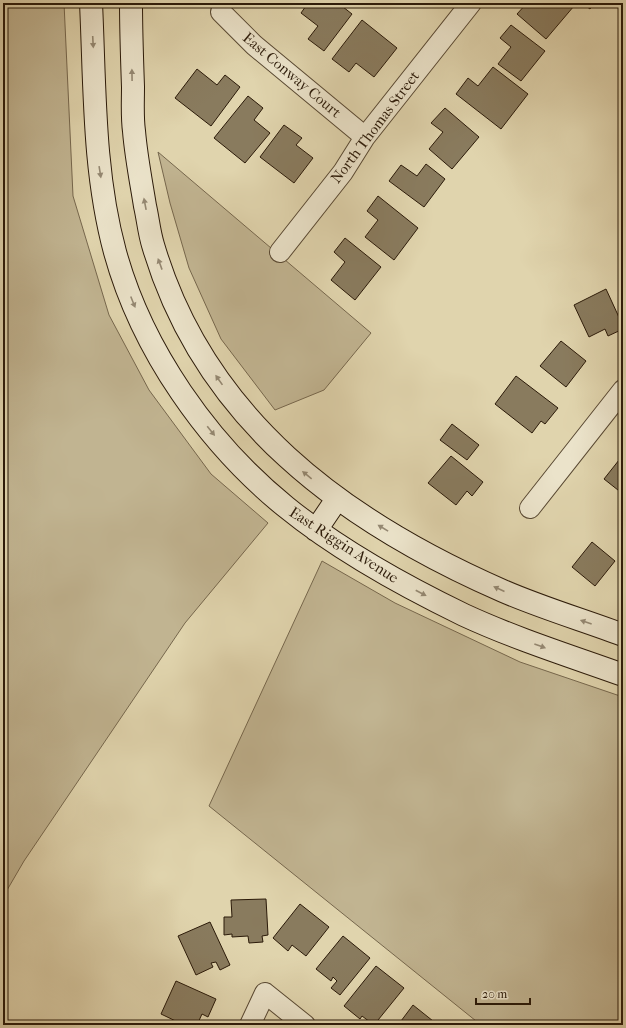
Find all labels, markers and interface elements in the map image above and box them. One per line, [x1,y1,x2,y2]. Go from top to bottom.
street label: East Conway Court [239,29,345,122]
one-way arrow [90,36,96,49]
street label: North Thomas Street [327,67,424,187]
one-way arrow [129,68,135,81]
one-way arrow [97,166,103,178]
one-way arrow [142,198,148,210]
one-way arrow [156,258,162,270]
one-way arrow [130,296,136,307]
one-way arrow [215,374,223,385]
one-way arrow [206,425,215,436]
one-way arrow [301,470,312,479]
street label: East Riggin Avenue [286,503,402,587]
one-way arrow [377,525,389,532]
one-way arrow [493,586,504,592]
one-way arrow [416,590,427,596]
one-way arrow [580,619,592,625]
one-way arrow [534,644,546,650]
scale bar [476,980,530,1006]
text: 20 m [482,987,507,1001]

